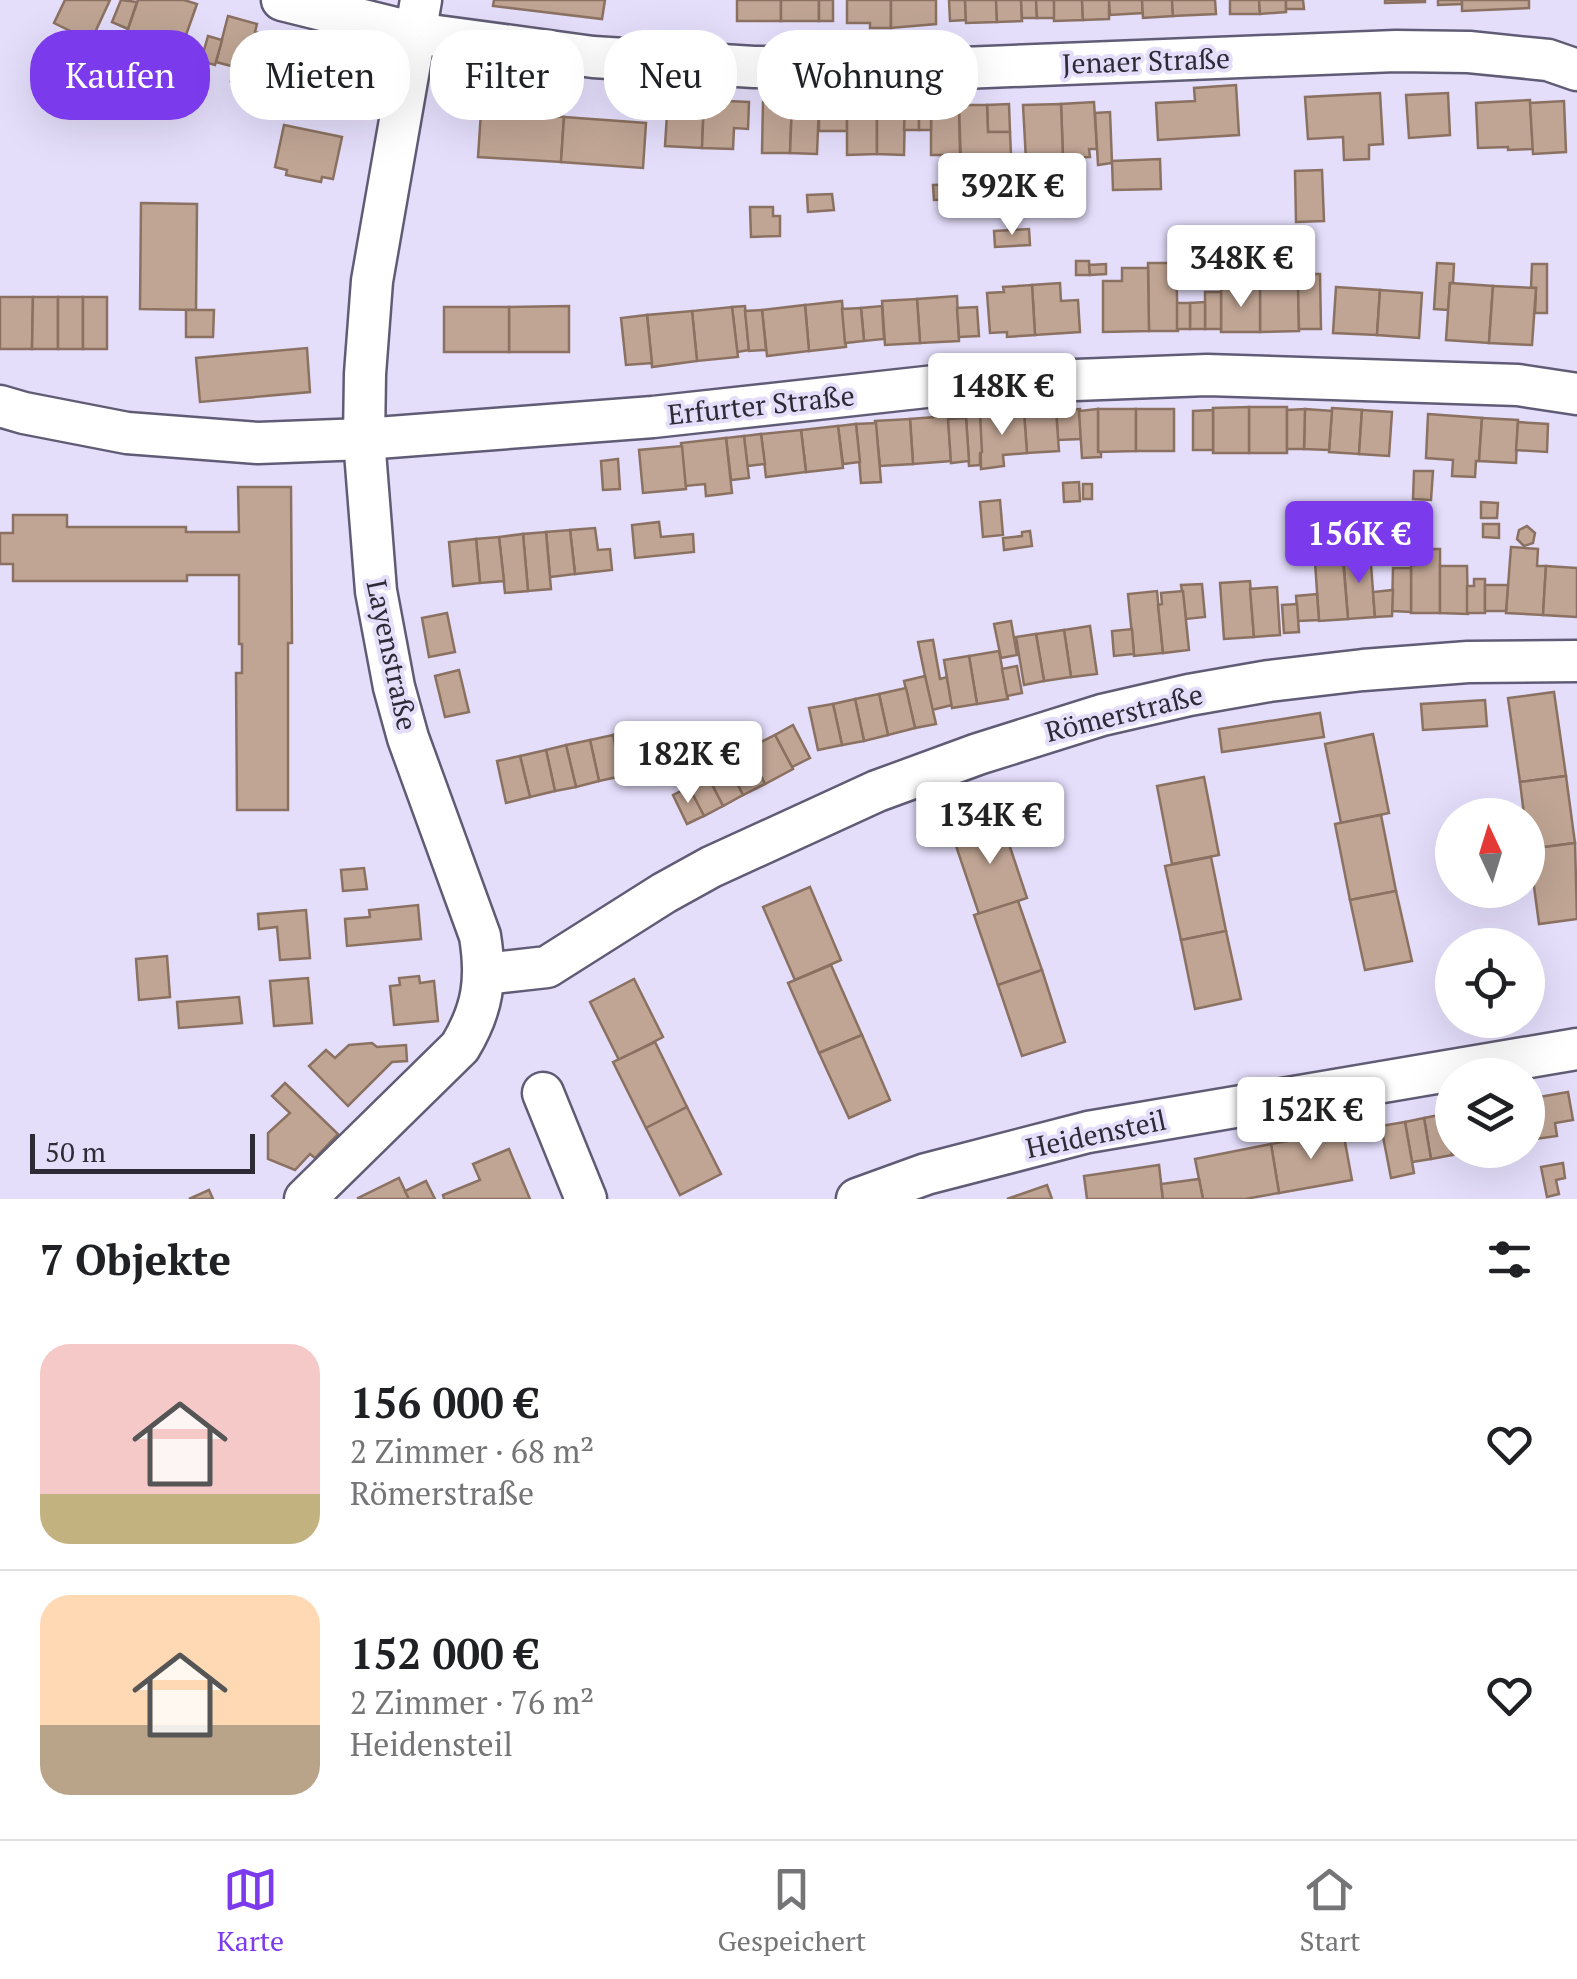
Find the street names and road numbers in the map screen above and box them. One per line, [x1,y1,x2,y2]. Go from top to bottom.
street label: Jenaer Straße [1061,39,1231,82]
street label: Erfurter Straße [666,376,856,433]
street label: Layenstraße [358,576,427,734]
street label: Römerstraße [1041,675,1207,750]
street label: Heidensteil [1022,1101,1169,1166]

